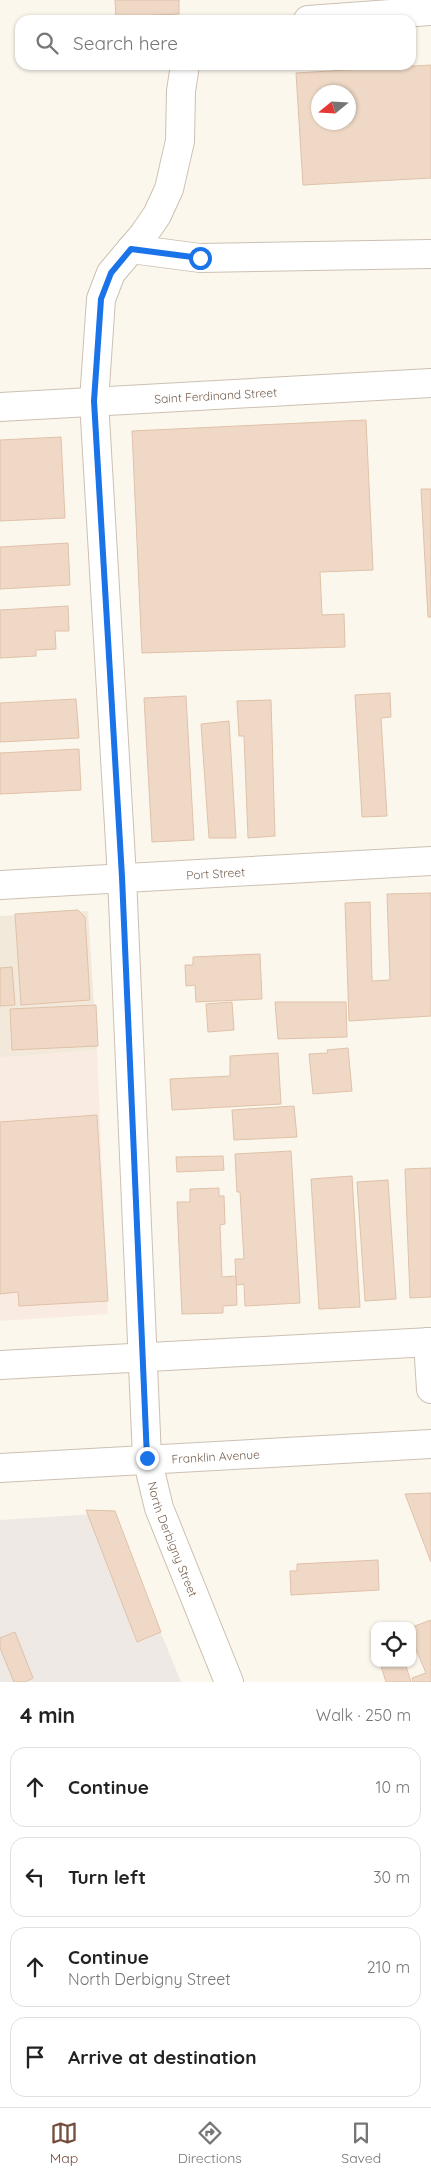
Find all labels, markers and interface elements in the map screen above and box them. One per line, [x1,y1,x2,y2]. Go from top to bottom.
search box [15,15,416,70]
icon: search [33,29,61,57]
text: Search here [73,31,178,55]
north arrow [311,85,356,130]
route start [189,247,212,270]
street label: Saint Ferdinand Street [154,384,278,406]
street label: Port Street [186,864,246,882]
street label: Franklin Avenue [171,1446,260,1466]
route end [136,1447,159,1470]
street label: North Derbigny Street [145,1480,201,1599]
map controls [371,1622,416,1667]
button: locate [371,1622,416,1667]
text: 4 min [20,1702,75,1728]
text: Walk · 250 m [316,1705,411,1725]
icon: ahead [21,1773,49,1801]
text: Continue [68,1775,149,1799]
text: 10 m [376,1777,410,1797]
icon: left [21,1863,49,1891]
text: Turn left [68,1865,146,1889]
text: 30 m [373,1867,410,1887]
text: Continue [68,1945,149,1969]
icon: ahead [21,1953,49,1981]
text: 210 m [367,1957,410,1977]
text: North Derbigny Street [68,1969,231,1989]
icon: arrive [21,2043,49,2071]
text: Arrive at destination [68,2045,257,2069]
tab: Map [50,2119,78,2167]
tab: Directions [178,2119,242,2167]
tab: Saved [341,2119,381,2167]

